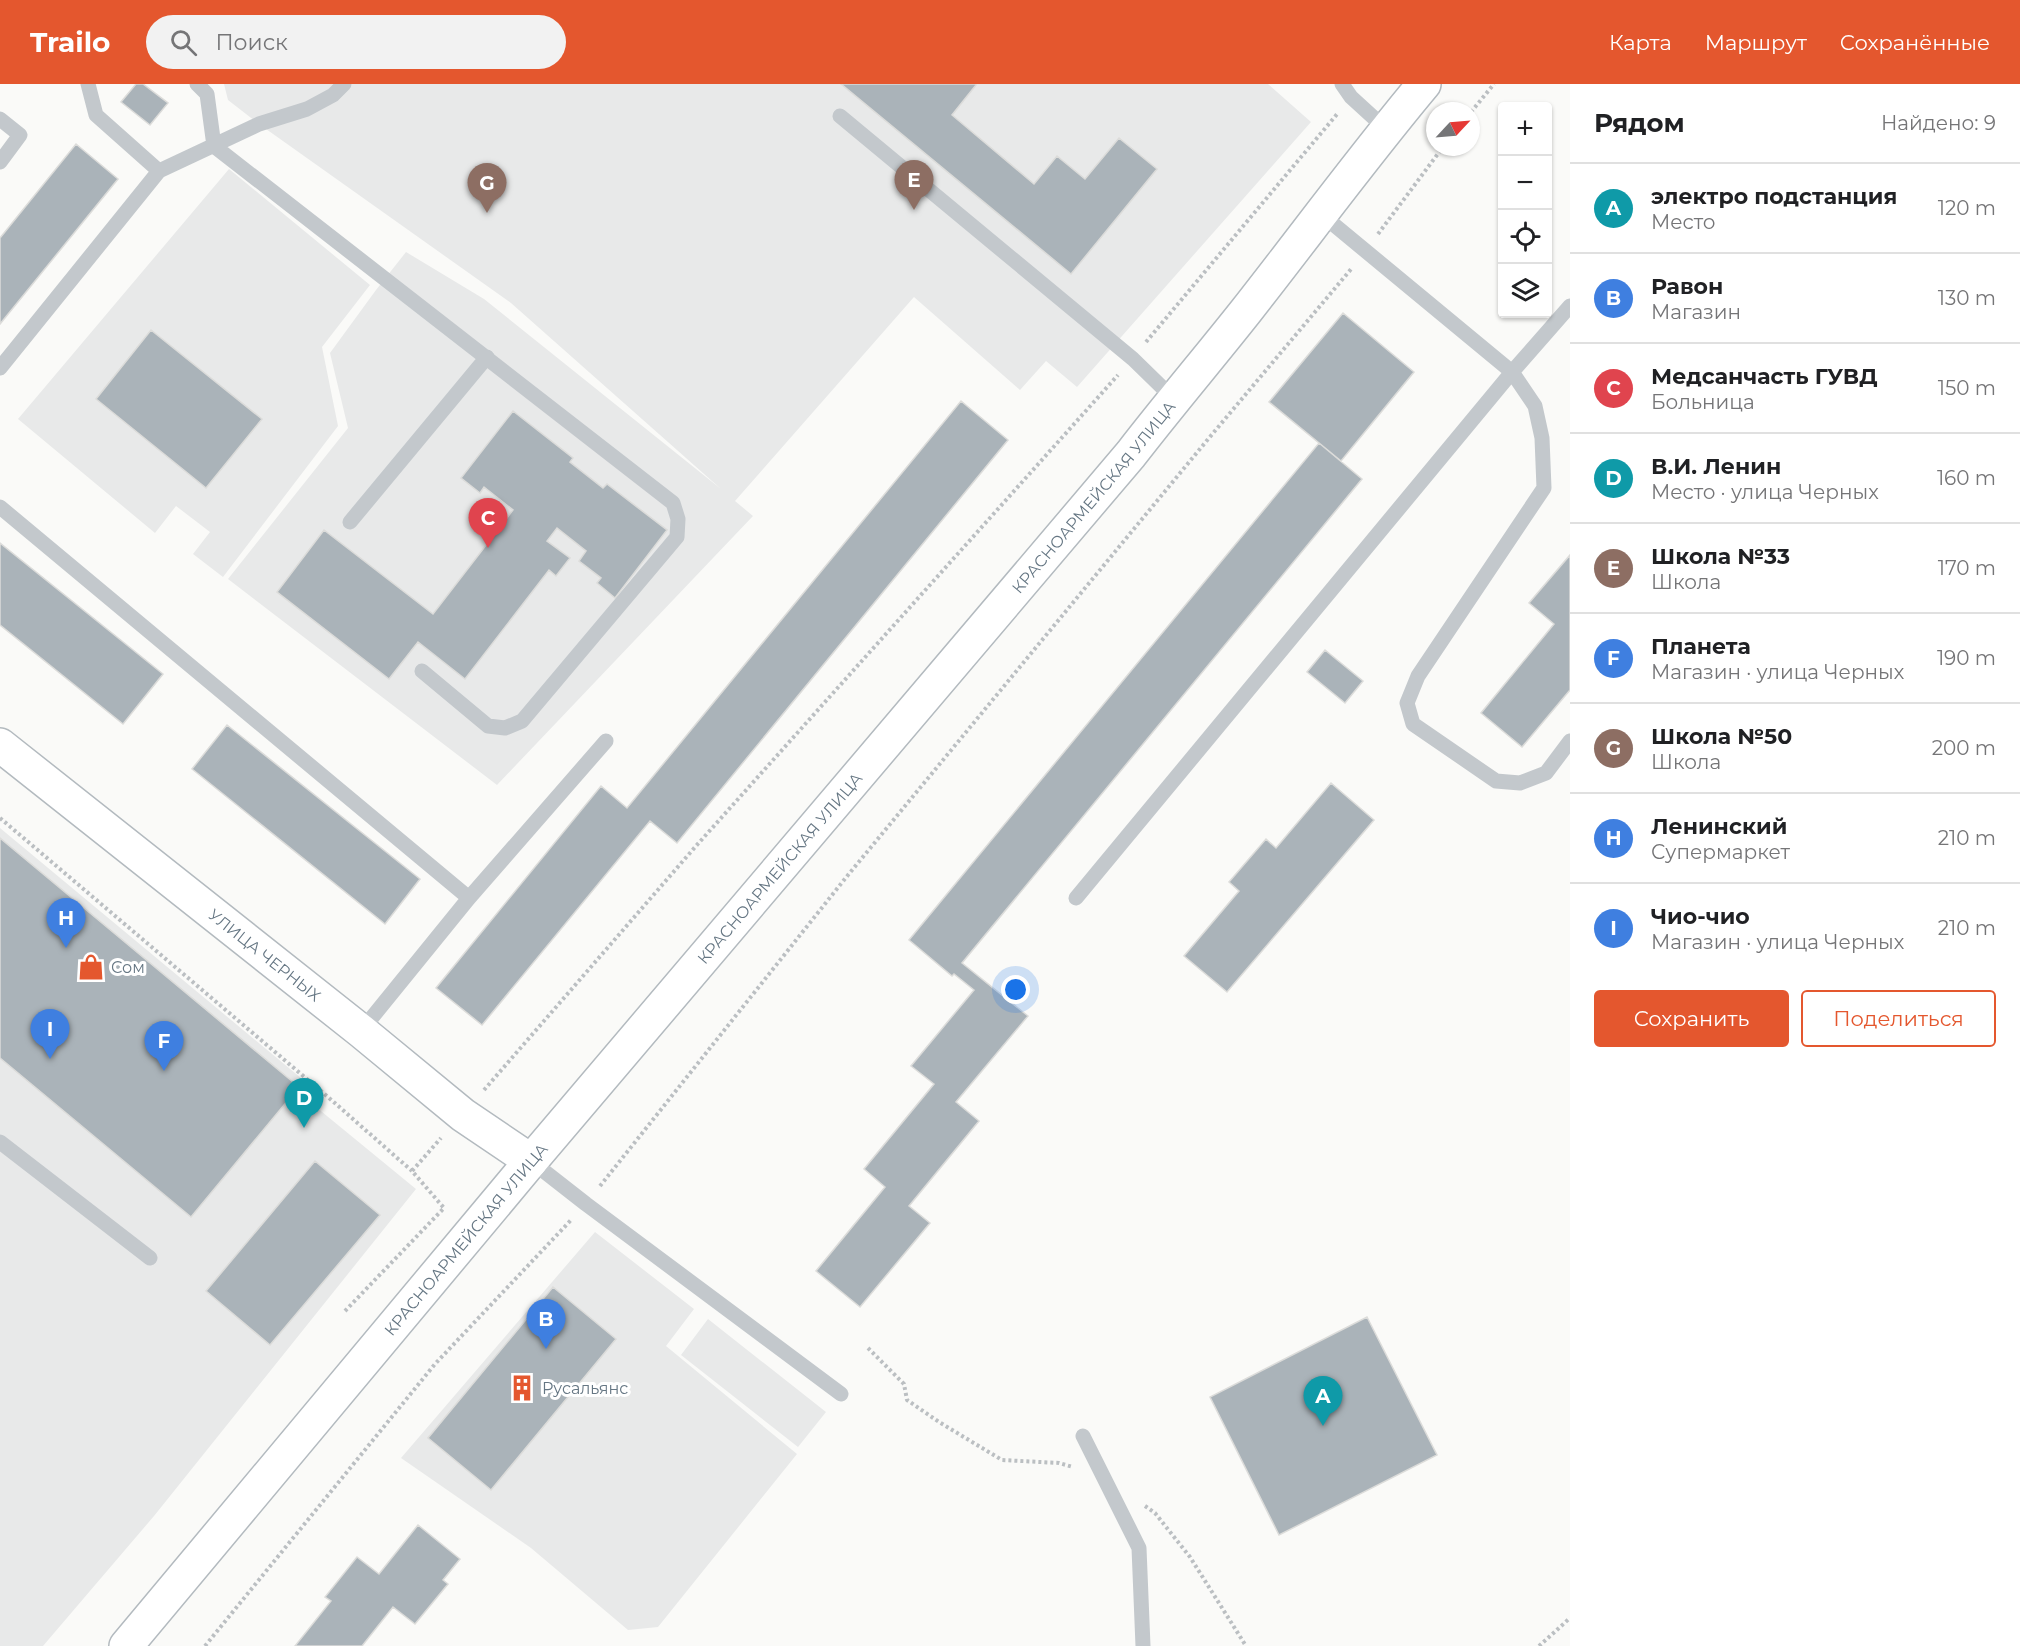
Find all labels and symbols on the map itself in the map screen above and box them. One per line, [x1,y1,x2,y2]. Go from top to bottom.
north arrow [1426,102,1480,156]
pin: E [894,160,934,210]
pin: G [468,164,506,213]
street label: КРАСНОАРМЕЙСКАЯ УЛИЦА [1008,397,1179,597]
pin: C [468,498,508,548]
street label: КРАСНОАРМЕЙСКАЯ УЛИЦА [693,769,866,967]
pin: H [46,898,86,948]
street label: УЛИЦА ЧЕРНЫХ [205,905,325,1005]
shop icon: Сом [76,952,106,982]
place label: Сом [111,958,145,977]
your location [1001,975,1030,1004]
pin: I [31,1010,70,1059]
pin: F [144,1022,184,1071]
pin: D [284,1078,324,1128]
street label: КРАСНОАРМЕЙСКАЯ УЛИЦА [380,1139,552,1339]
pin: B [526,1300,566,1349]
building icon: Русальянс [507,1373,537,1403]
pin: A [1304,1376,1342,1426]
place label: Русальянс [542,1379,628,1398]

